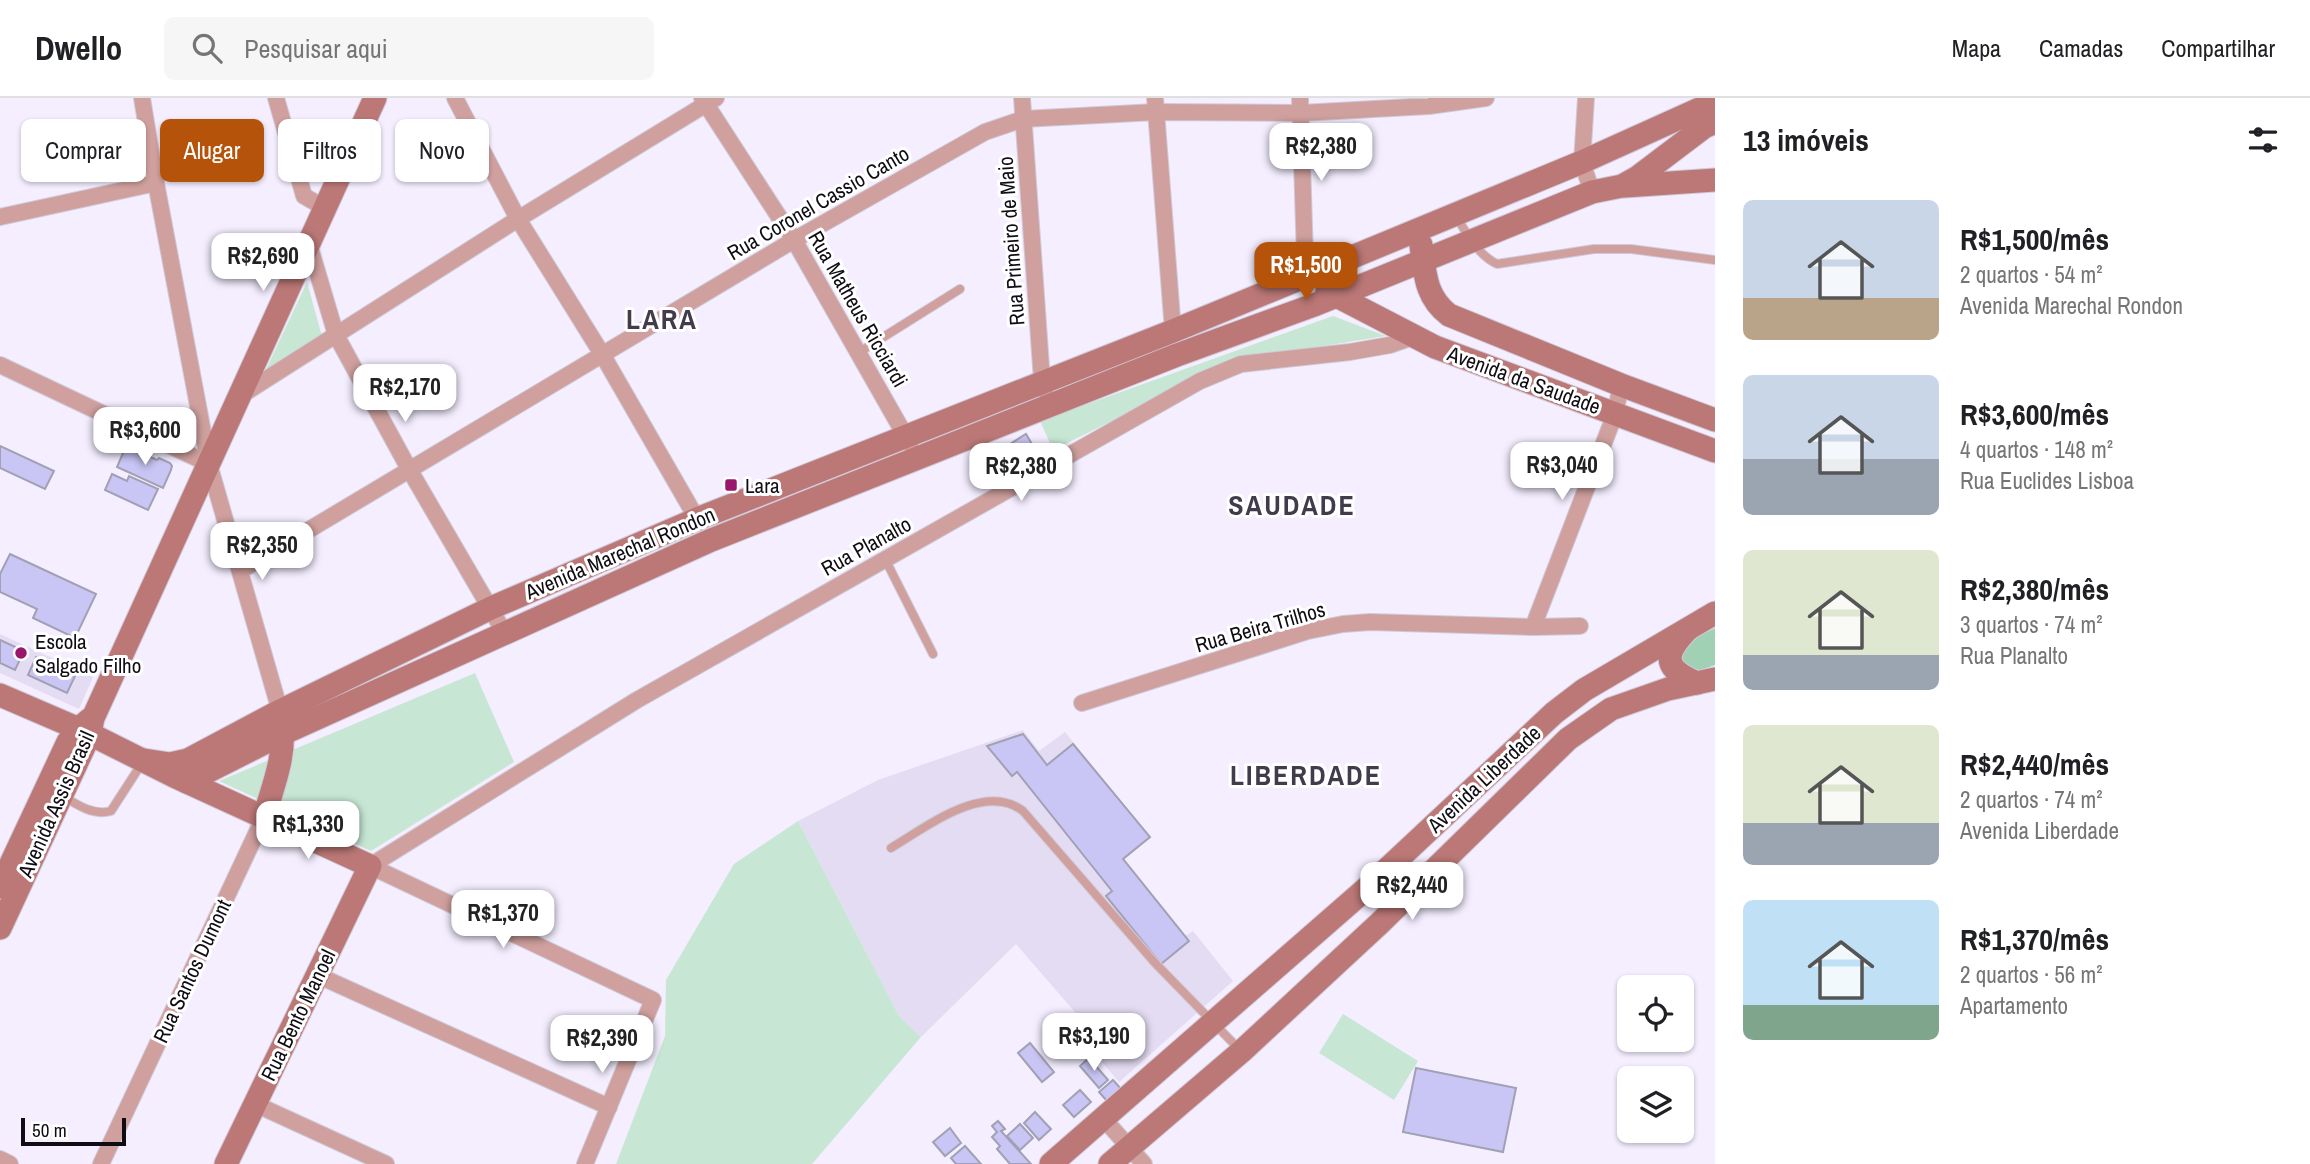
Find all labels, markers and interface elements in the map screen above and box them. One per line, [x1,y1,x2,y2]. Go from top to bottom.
search box [164,17,654,80]
text: Dwello [35,26,122,70]
icon: search [188,29,226,67]
text: Pesquisar aqui [244,31,388,66]
text: Mapa [1952,32,2001,64]
text: Camadas [2039,32,2123,64]
text: Compartilhar [2161,32,2275,64]
chip: Comprar [21,119,146,182]
chip: Alugar [160,119,264,182]
chip: Filtros [278,119,381,182]
chip: Novo [395,119,489,182]
text: 13 imóveis [1743,120,1869,160]
icon: filters [2244,121,2282,159]
pin: R$2,380 [1256,123,1386,183]
text: R$2,380 [1285,130,1357,161]
street label: Rua Coronel Cassio Canto [722,139,914,267]
street label: Rua Primeiro de Maio [991,155,1031,327]
text: R$1,500/mês [1960,219,2109,259]
street label: Rua Matheus Ricciardi [801,225,915,393]
icon: home [1799,228,1883,312]
pin: R$2,690 [198,234,328,293]
text: R$2,690 [227,240,299,271]
pin: R$1,500 [1241,242,1371,302]
text: R$1,500 [1270,249,1342,280]
text: 2 quartos · 54 m² [1960,259,2103,290]
text: Avenida Marechal Rondon [1960,290,2183,321]
district label: LARA [626,300,698,338]
street label: Avenida da Saudade [1443,339,1604,421]
pin: R$2,170 [340,364,470,424]
text: R$2,170 [369,371,441,402]
text: R$3,600/mês [1960,394,2109,434]
icon: home [1799,403,1883,487]
pin: R$3,600 [80,408,210,467]
text: R$3,600 [109,414,181,445]
text: 4 quartos · 148 m² [1960,434,2113,465]
pin: R$3,040 [1497,442,1627,502]
pin: R$2,380 [956,444,1086,503]
text: R$3,040 [1526,449,1598,480]
text: R$2,380 [985,450,1057,481]
text: Rua Euclides Lisboa [1960,465,2134,496]
place label: Lara [745,471,780,500]
marker: Lara [723,477,739,493]
district label: SAUDADE [1228,486,1356,524]
street label: Avenida Marechal Rondon [520,500,719,607]
street label: Rua Planalto [816,509,916,583]
pin: R$2,350 [197,522,327,582]
text: R$2,350 [226,529,298,560]
text: R$2,380/mês [1960,569,2109,609]
icon: home [1799,578,1883,662]
street label: Rua Beira Trilhos [1192,595,1328,659]
text: 3 quartos · 74 m² [1960,609,2103,640]
place label: Escola Salgado Filho [35,627,141,680]
text: Rua Planalto [1960,640,2068,671]
marker: Escola Salgado Filho [13,645,29,661]
street label: Avenida Liberdade [1420,719,1547,840]
street label: Avenida Assis Brasil [10,726,101,883]
text: R$2,440/mês [1960,744,2109,784]
icon: home [1799,753,1883,837]
district label: LIBERDADE [1230,756,1382,794]
text: 2 quartos · 74 m² [1960,784,2103,815]
pin: R$1,330 [243,802,373,861]
text: R$1,330 [272,808,344,839]
text: Avenida Liberdade [1960,815,2119,846]
pin: R$2,440 [1347,862,1477,922]
text: R$2,440 [1376,869,1448,900]
pin: R$1,370 [438,890,568,950]
street label: Rua Santos Dumont [146,894,238,1047]
text: R$1,370 [467,897,539,928]
text: R$1,370/mês [1960,919,2109,959]
icon: home [1799,928,1883,1012]
street label: Rua Bento Manoel [254,945,342,1085]
text: 2 quartos · 56 m² [1960,959,2103,990]
map controls [1617,975,1694,1143]
button: locate [1617,975,1694,1052]
text: Apartamento [1960,990,2068,1021]
pin: R$3,190 [1029,1014,1159,1073]
pin: R$2,390 [537,1016,667,1075]
text: R$3,190 [1058,1020,1130,1051]
text: R$2,390 [566,1022,638,1053]
button: layers [1617,1066,1694,1143]
scale bar [21,1115,126,1147]
text: 50 m [32,1117,67,1143]

